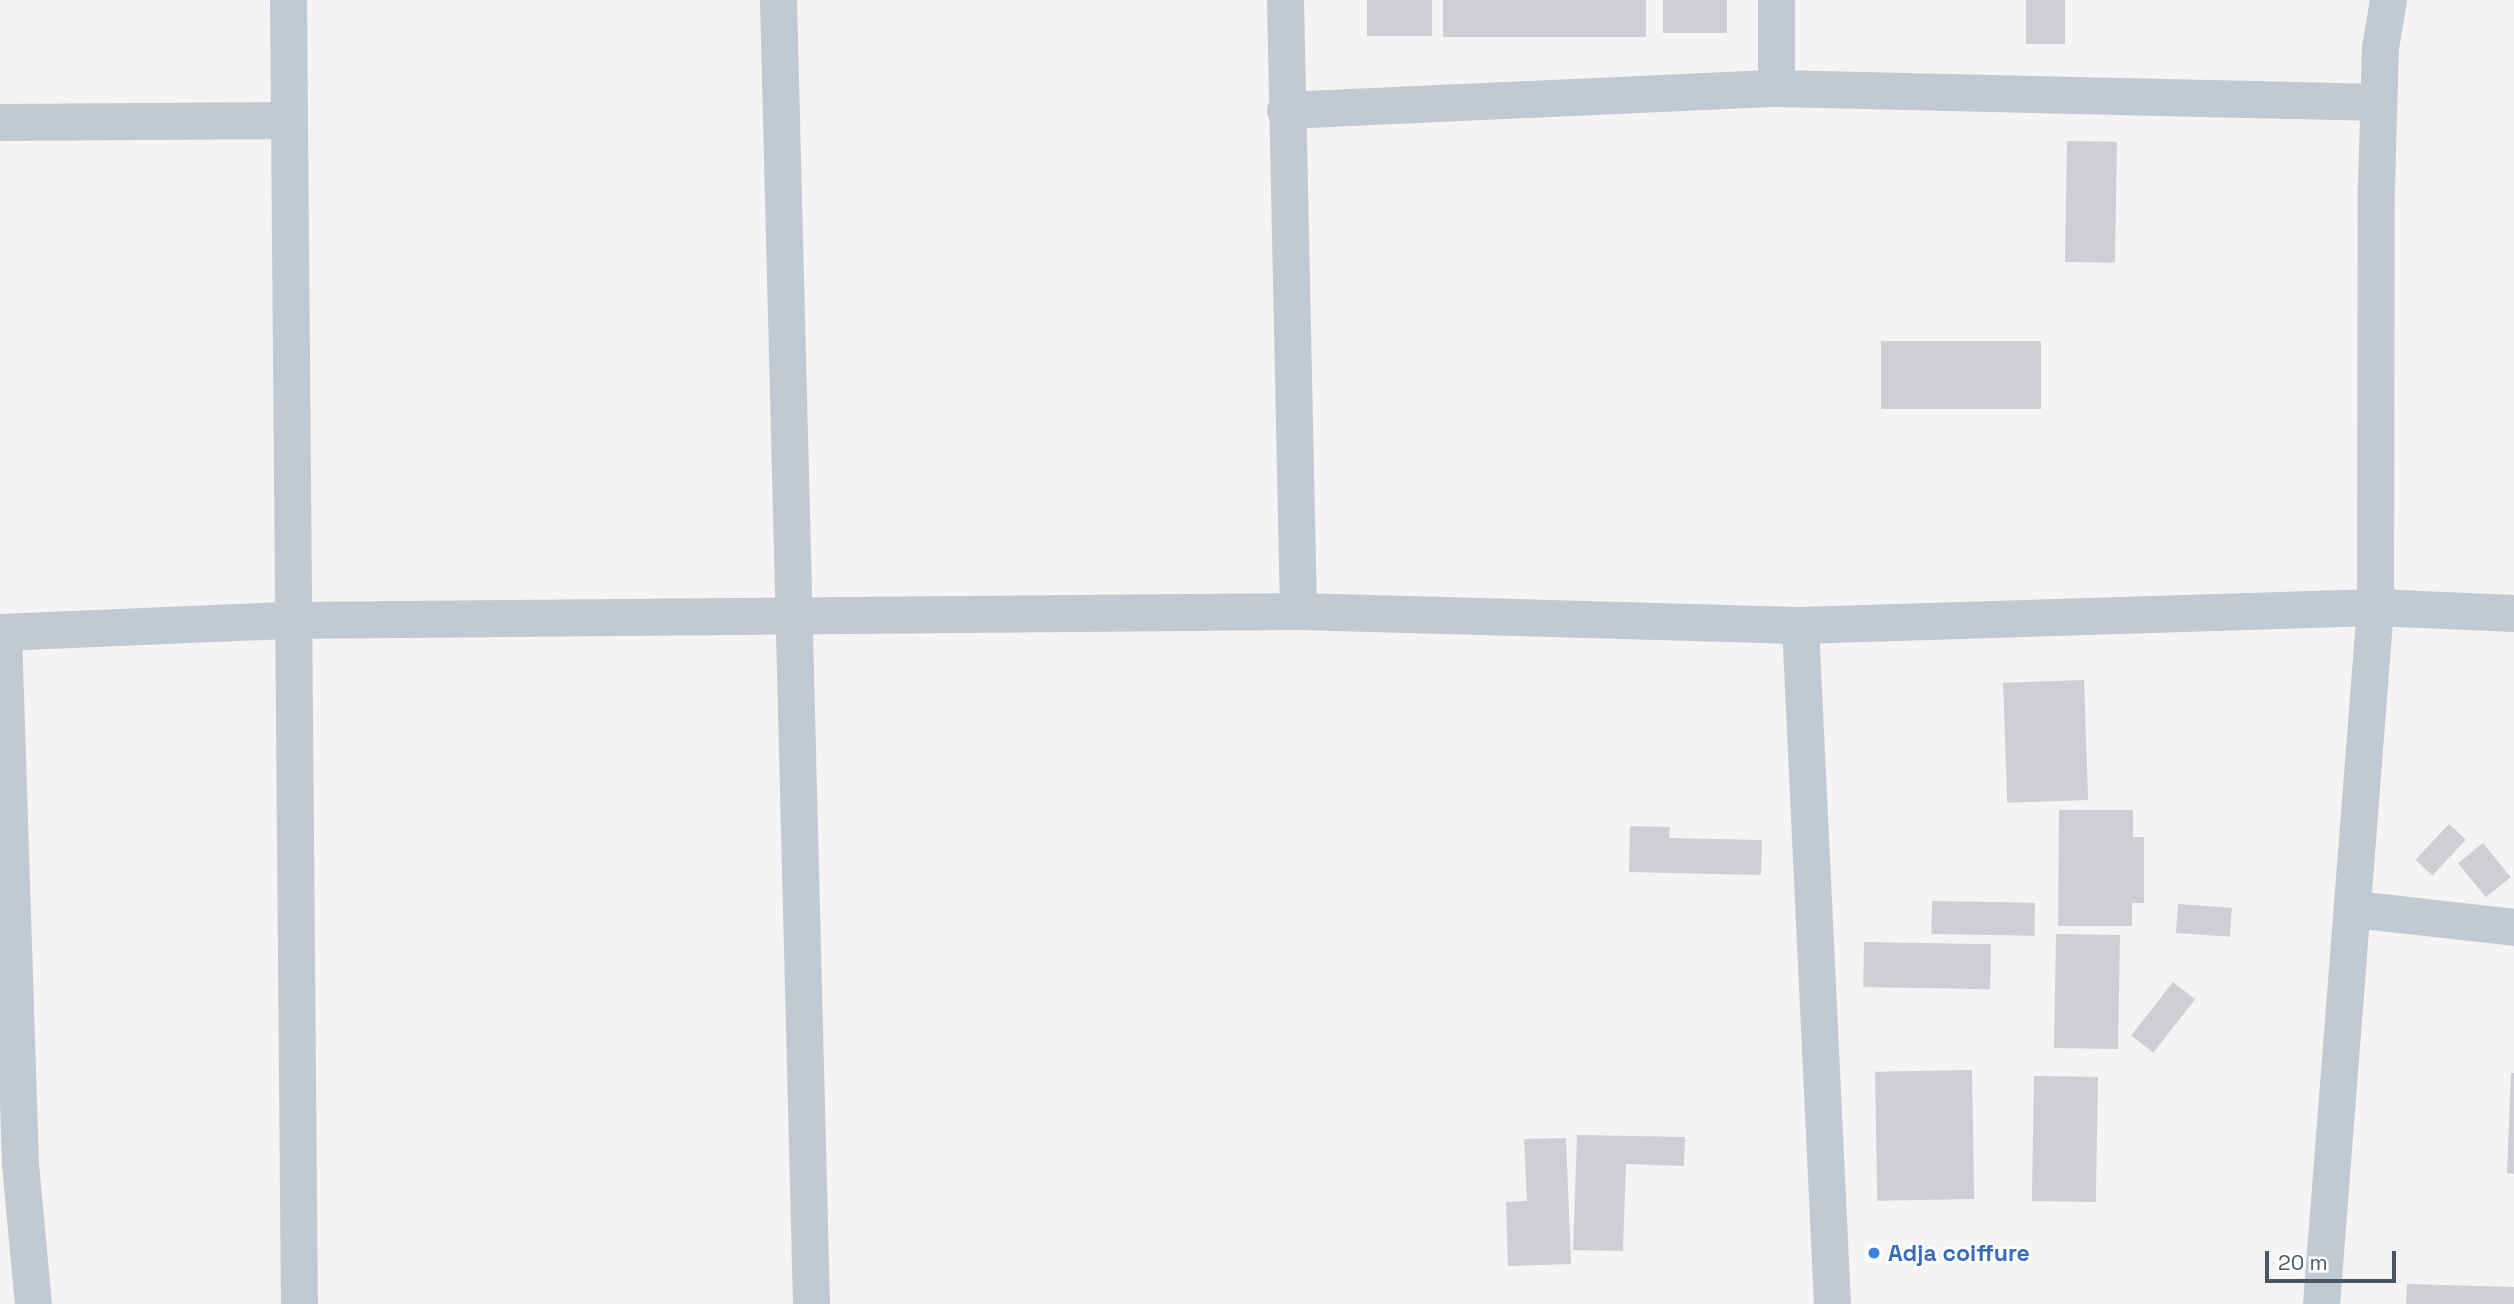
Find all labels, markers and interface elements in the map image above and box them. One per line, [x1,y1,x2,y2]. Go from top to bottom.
scale bar [2269,1238,2400,1282]
place label: Adja coiffure [1888,1239,2030,1267]
marker: Adja coiffure [1866,1245,1882,1261]
text: 20 m [2278,1249,2328,1276]

